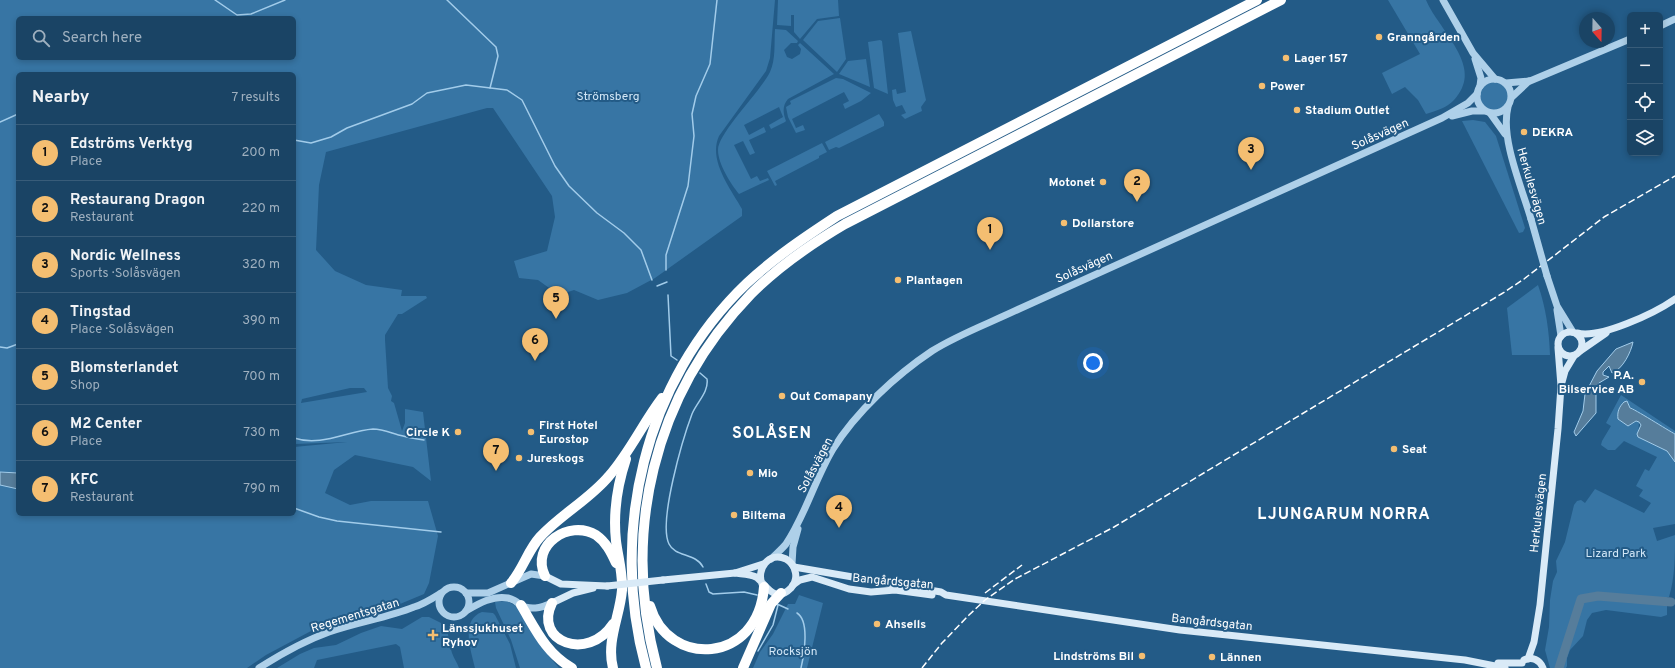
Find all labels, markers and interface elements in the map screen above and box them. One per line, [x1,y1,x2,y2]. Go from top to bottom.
north arrow [1579,12,1615,48]
map controls [1627,12,1663,156]
button: + [1627,12,1663,48]
search box [16,16,296,60]
icon: search [30,27,52,49]
text: Search here [62,29,142,48]
place label: Granngården [1387,30,1460,46]
marker: Granngården [1374,32,1384,42]
button: − [1627,48,1663,84]
place label: Lager 157 [1294,51,1348,67]
marker: Lager 157 [1281,53,1291,63]
place label: Power [1270,79,1305,95]
marker: Power [1257,81,1267,91]
button: locate [1627,84,1663,120]
text: Nearby [32,87,89,109]
park label: Strömsberg [576,89,640,105]
text: 7 results [231,90,280,106]
place label: Stadium Outlet [1305,103,1390,119]
marker: Stadium Outlet [1292,105,1302,115]
street label: Solåsvägen [1349,115,1411,155]
button: layers [1627,120,1663,156]
place label: DEKRA [1532,125,1574,141]
marker: DEKRA [1519,127,1529,137]
text: Edströms Verktyg [70,135,193,154]
pin: 3 [1238,137,1264,170]
text: 1 [42,145,48,161]
text: 200 m [241,145,280,161]
street label: Herkulesvägen [1512,146,1550,227]
text: Place [70,154,102,170]
pin: 2 [1124,169,1150,202]
place label: Motonet [1049,175,1095,191]
marker: Motonet [1098,177,1108,187]
text: Restaurang Dragon [70,191,205,210]
text: 2 [41,201,49,217]
text: 220 m [242,201,280,217]
text: Restaurant [70,210,134,226]
place label: Dollarstore [1072,216,1135,232]
pin: 1 [977,217,1003,250]
marker: Dollarstore [1059,218,1069,228]
text: Nordic Wellness [70,247,181,266]
street label: Solåsvägen [1053,248,1115,288]
text: 3 [41,257,49,273]
text: 320 m [242,257,280,273]
text: Sports · Solåsvägen [70,266,181,282]
place label: Plantagen [906,273,963,289]
marker: Plantagen [893,275,903,285]
pin: 5 [543,286,569,319]
text: Tingstad [70,303,131,322]
text: 4 [41,313,49,329]
text: 390 m [242,313,280,329]
text: Place · Solåsvägen [70,322,174,338]
pin: 6 [522,328,548,361]
your location [1083,353,1103,373]
text: Blomsterlandet [70,359,178,378]
place label: P.A. Bilservice AB [1559,368,1634,398]
text: 5 [41,369,49,385]
text: 700 m [243,369,280,385]
marker: P.A. Bilservice AB [1637,377,1647,387]
text: Shop [70,378,100,394]
place label: Out Comapany [790,389,873,405]
marker: Out Comapany [777,391,787,401]
text: M2 Center [70,415,142,434]
place label: First Hotel Eurostop [539,418,598,448]
district label: SOLÅSEN [732,422,812,444]
text: 6 [41,425,49,441]
text: 730 m [243,425,280,441]
place label: Circle K [406,425,451,441]
marker: Circle K [453,427,463,437]
marker: First Hotel Eurostop [526,427,536,437]
text: Place [70,434,102,450]
street label: Solåsvägen [795,435,837,496]
pin: 7 [483,438,509,471]
place label: Seat [1402,442,1427,458]
marker: Seat [1389,444,1399,454]
place label: Jureskogs [527,451,584,467]
marker: Jureskogs [514,453,524,463]
place label: Mio [758,466,778,482]
marker: Mio [745,468,755,478]
text: KFC [70,471,99,490]
street label: Herkulesvägen [1527,473,1551,554]
text: 7 [42,481,48,497]
text: 790 m [243,481,280,497]
text: Restaurant [70,490,134,506]
pin: 4 [826,495,852,528]
district label: LJUNGARUM NORRA [1257,505,1431,525]
place label: Biltema [742,508,786,524]
marker: Biltema [729,510,739,520]
park label: Lizard Park [1586,546,1647,562]
street label: Bangårdsgatan [852,570,934,594]
street label: Regementsgatan [309,595,401,637]
street label: Bangårdsgatan [1170,611,1253,635]
place label: Ahsells [885,617,926,633]
marker: Ahsells [872,619,882,629]
place label: Länssjukhuset Ryhov [442,621,523,651]
marker: Länssjukhuset Ryhov [427,629,439,641]
park label: Rocksjön [769,644,817,660]
place label: Lindströms Bil [1053,649,1134,665]
place label: Lännen [1220,650,1262,666]
marker: Lindströms Bil [1137,651,1147,661]
marker: Lännen [1207,652,1217,662]

